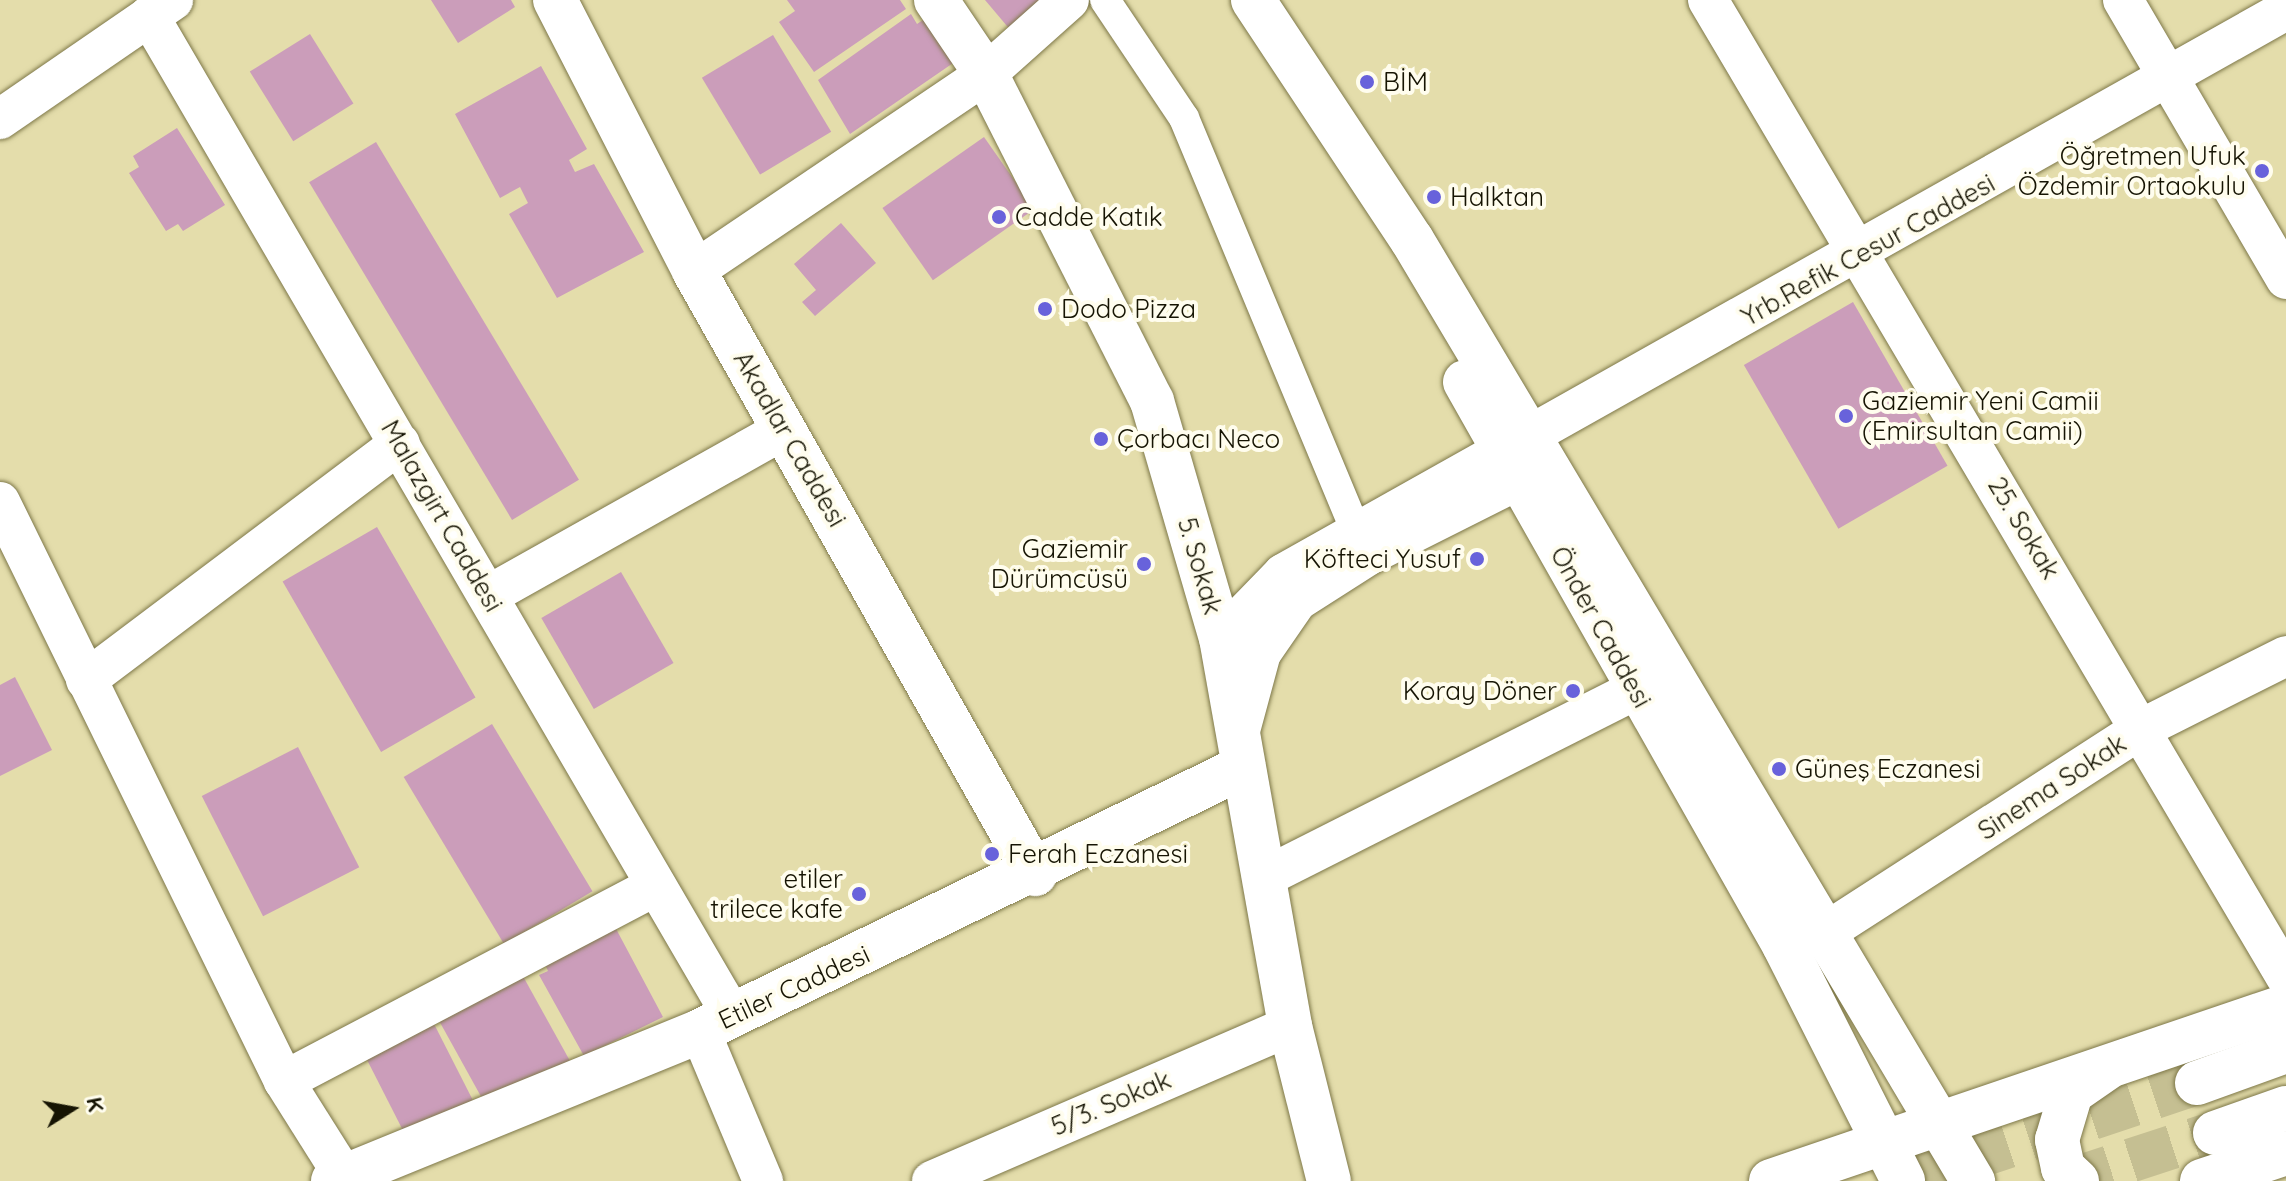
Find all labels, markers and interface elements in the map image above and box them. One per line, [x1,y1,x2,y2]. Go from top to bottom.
place label: BİM [1383,66,1428,98]
marker: BİM [1358,73,1376,91]
place label: Öğretmen Ufuk Özdemir Ortaokulu [2018,140,2246,202]
marker: Öğretmen Ufuk Özdemir Ortaokulu [2253,162,2271,180]
street label: Yrb.Refik Cesur Caddesi [1736,167,2000,333]
place label: Halktan [1450,181,1544,213]
marker: Halktan [1425,188,1443,206]
place label: Cadde Katık [1015,201,1163,233]
marker: Cadde Katık [990,208,1008,226]
place label: Dodo Pizza [1061,293,1196,325]
marker: Dodo Pizza [1036,300,1054,318]
street label: Akadlar Caddesi [727,346,853,532]
place label: Gaziemir Yeni Camii (Emirsultan Camii) [1862,385,2099,446]
marker: Gaziemir Yeni Camii (Emirsultan Camii) [1837,407,1855,425]
street label: Malazgirt Caddesi [375,415,509,617]
place label: Çorbacı Neco [1117,423,1280,455]
marker: Çorbacı Neco [1092,430,1110,448]
street label: 25. Sokak [1981,471,2067,585]
street label: 5. Sokak [1171,514,1229,618]
place label: Gaziemir Dürümcüsü [991,533,1128,594]
street label: Önder Caddesi [1544,541,1658,713]
place label: Köfteci Yusuf [1304,543,1461,575]
marker: Köfteci Yusuf [1468,550,1486,568]
marker: Gaziemir Dürümcüsü [1135,555,1153,573]
place label: Koray Döner [1403,675,1557,707]
marker: Koray Döner [1564,682,1582,700]
street label: Sinema Sokak [1972,728,2132,846]
place label: Güneş Eczanesi [1795,753,1981,785]
marker: Güneş Eczanesi [1770,760,1788,778]
place label: Ferah Eczanesi [1008,838,1188,870]
marker: Ferah Eczanesi [983,845,1001,863]
place label: etiler trilece kafe [710,863,843,924]
marker: etiler trilece kafe [850,885,868,903]
street label: Etiler Caddesi [713,938,875,1036]
street label: 5/3. Sokak [1046,1064,1176,1142]
north arrow [32,1069,112,1149]
text: K [80,1095,111,1114]

